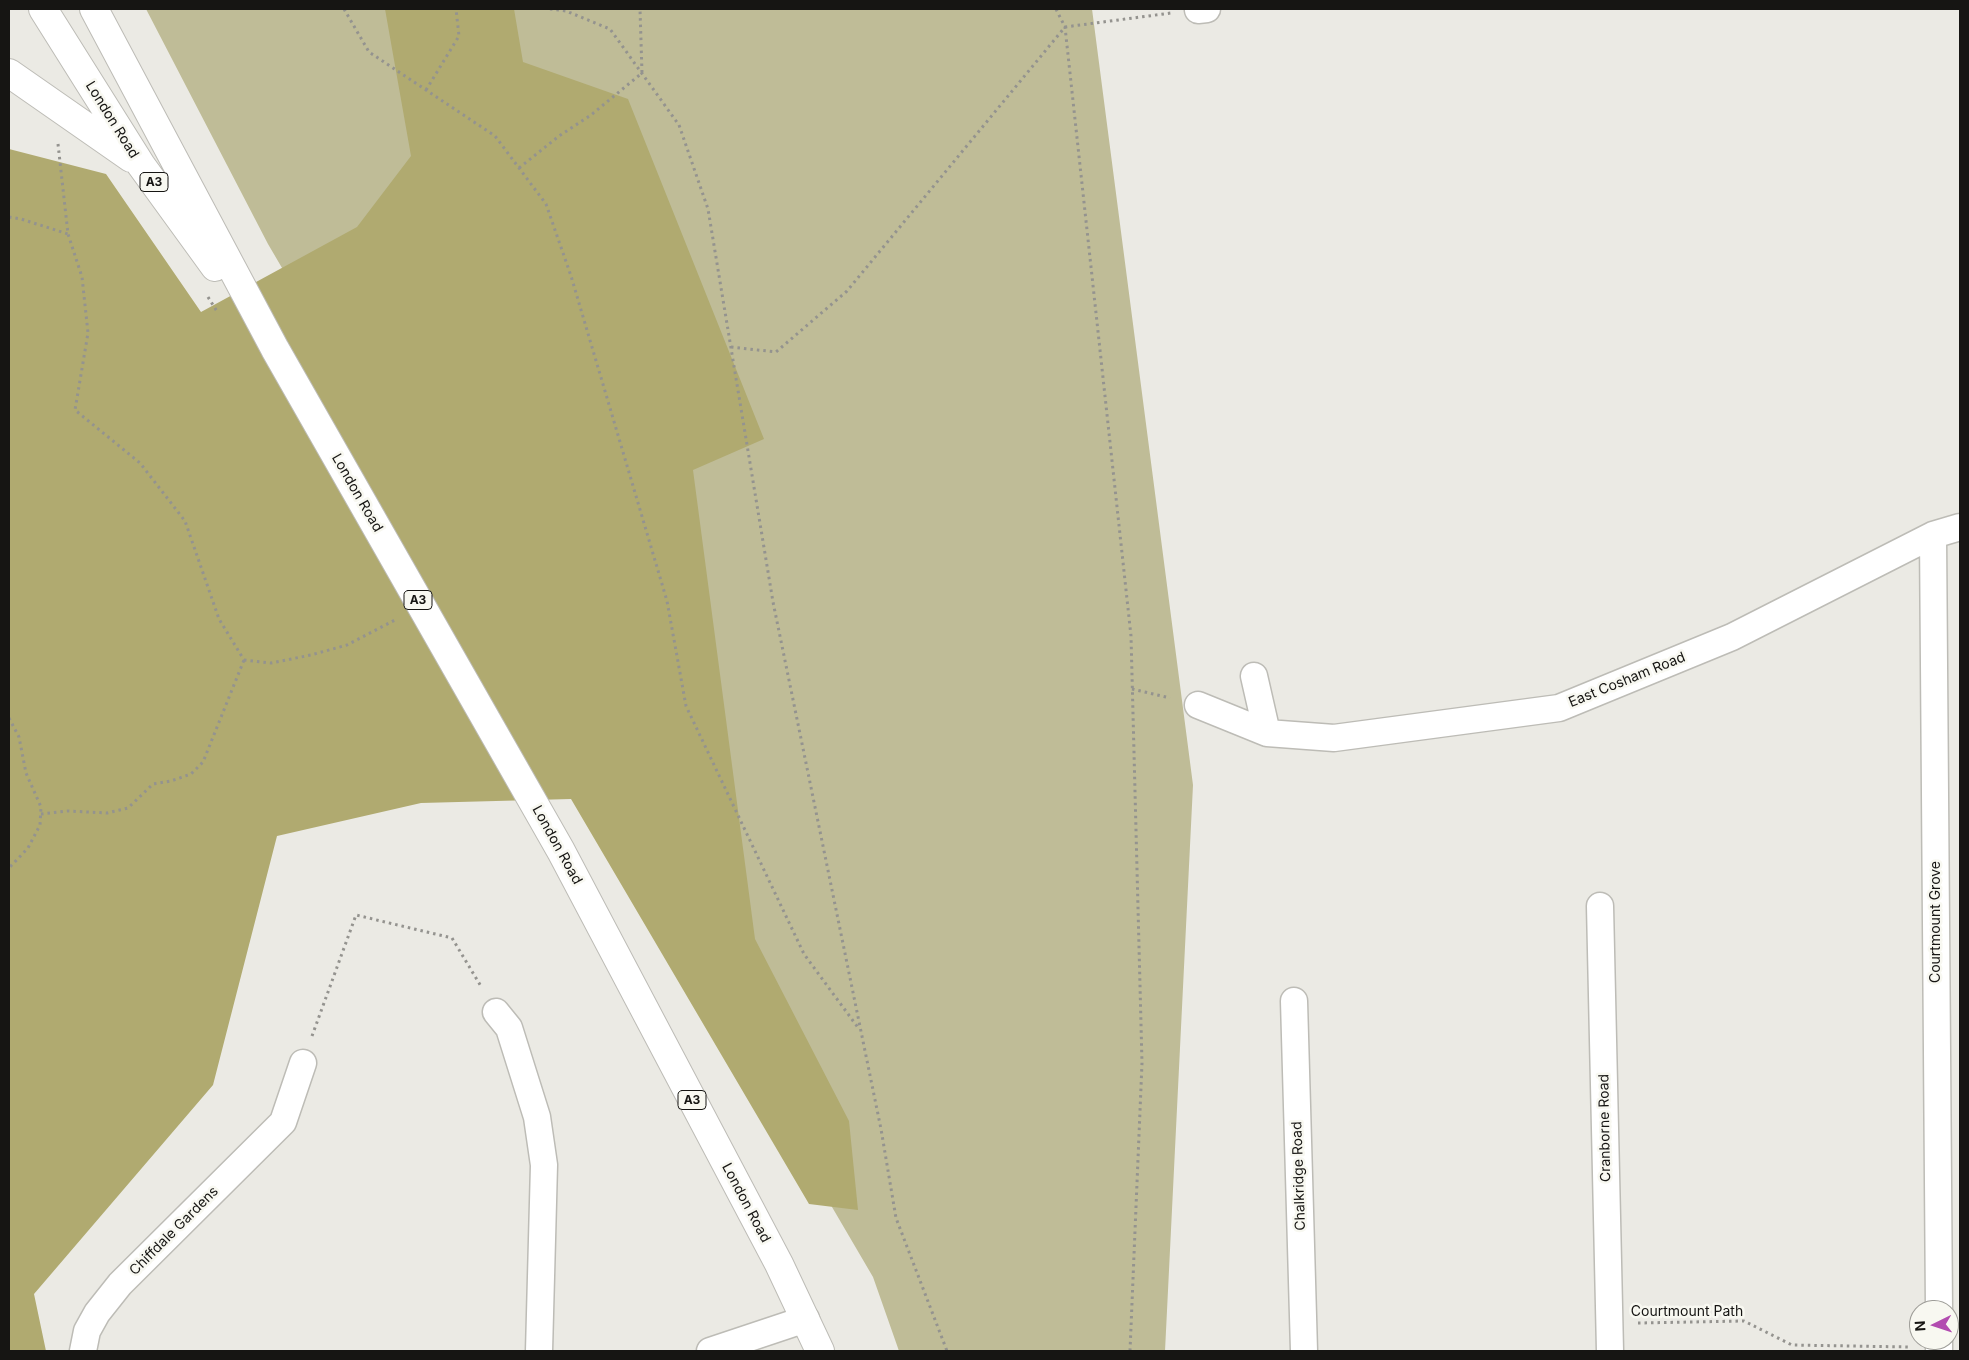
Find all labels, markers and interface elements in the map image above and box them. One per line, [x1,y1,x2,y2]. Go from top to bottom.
street label: London Road [82,78,142,162]
road number: A3 [140,172,168,192]
street label: London Road [328,451,386,535]
road number: A3 [404,590,432,610]
street label: East Cosham Road [1566,649,1688,711]
street label: London Road [528,803,586,887]
street label: Courtmount Grove [1928,861,1944,983]
street label: Cranborne Road [1596,1074,1614,1182]
road number: A3 [678,1090,706,1110]
street label: Chalkridge Road [1289,1121,1309,1231]
street label: London Road [718,1160,774,1246]
street label: Chiffdale Gardens [126,1183,222,1279]
north arrow [1909,1300,1959,1350]
street label: Courtmount Path [1631,1304,1743,1320]
text: N [1911,1320,1928,1332]

